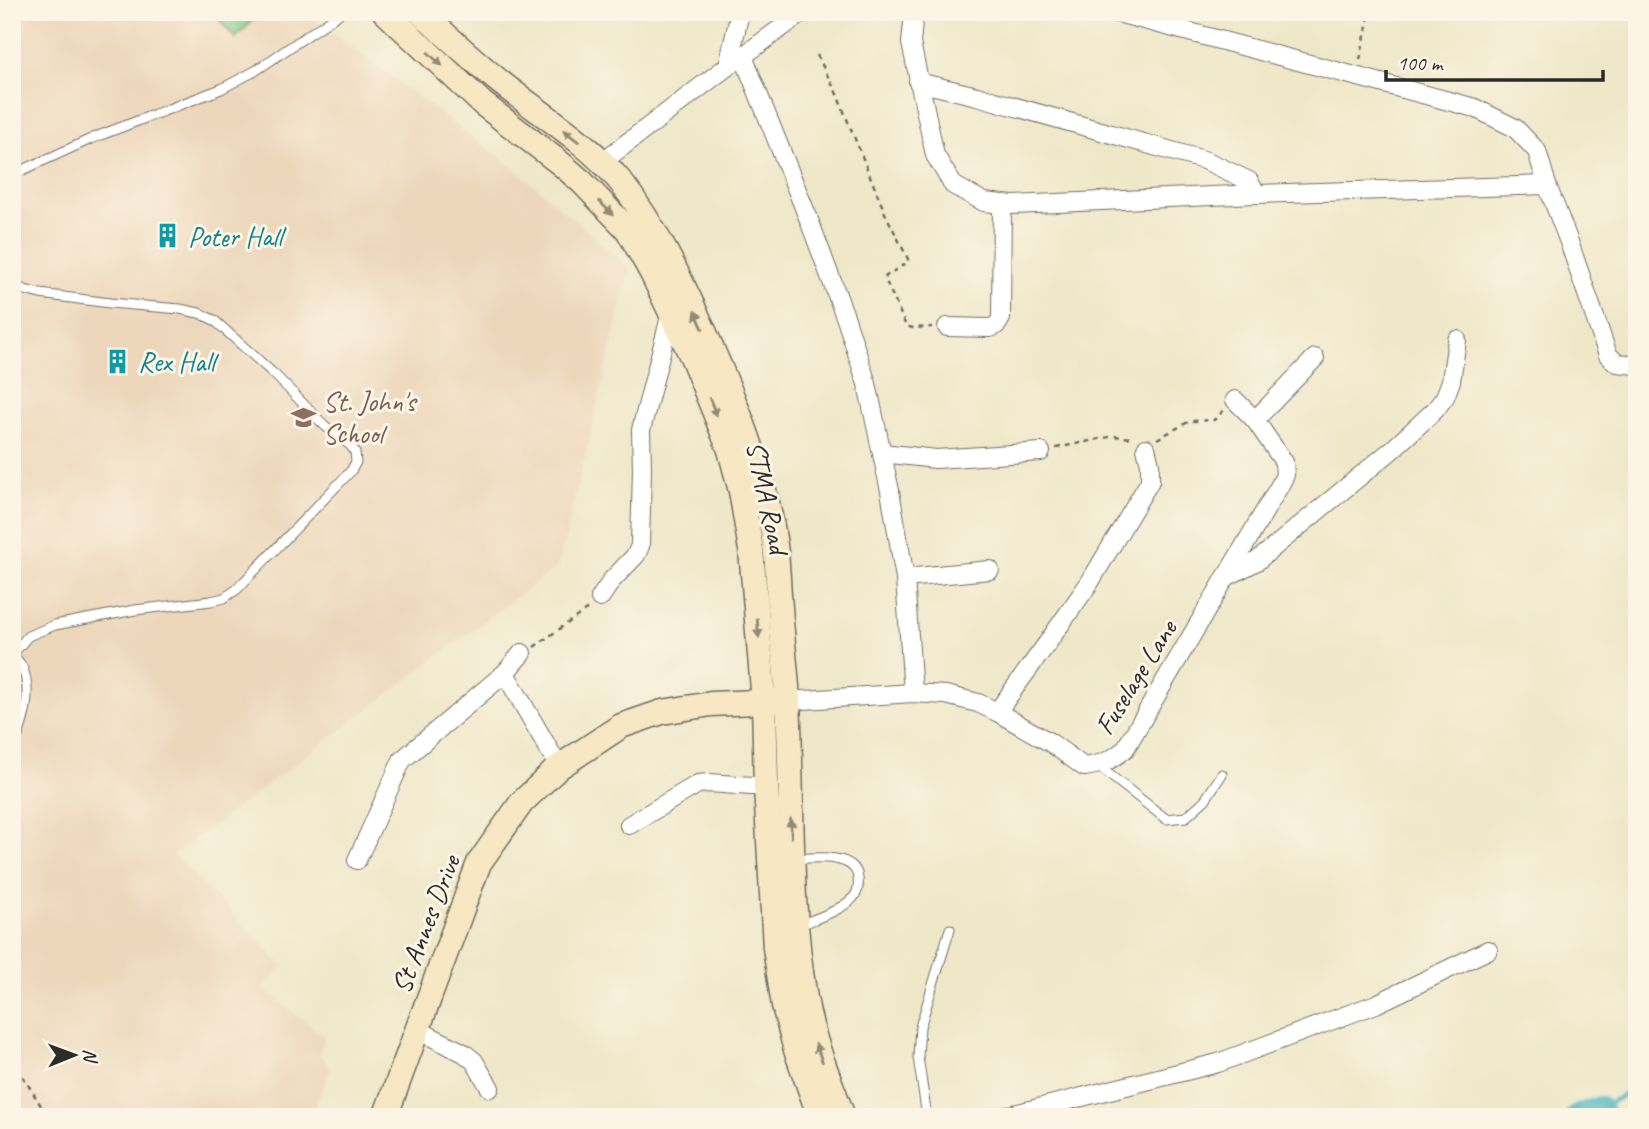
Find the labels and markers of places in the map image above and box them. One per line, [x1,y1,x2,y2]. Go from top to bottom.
place label: Poter Hall [188,219,287,254]
building icon: Poter Hall [154,222,182,250]
place label: Rex Hall [138,344,220,379]
building icon: Rex Hall [104,347,132,375]
place label: St. John's School [323,384,418,451]
school or university icon: St. John's School [289,403,317,431]

